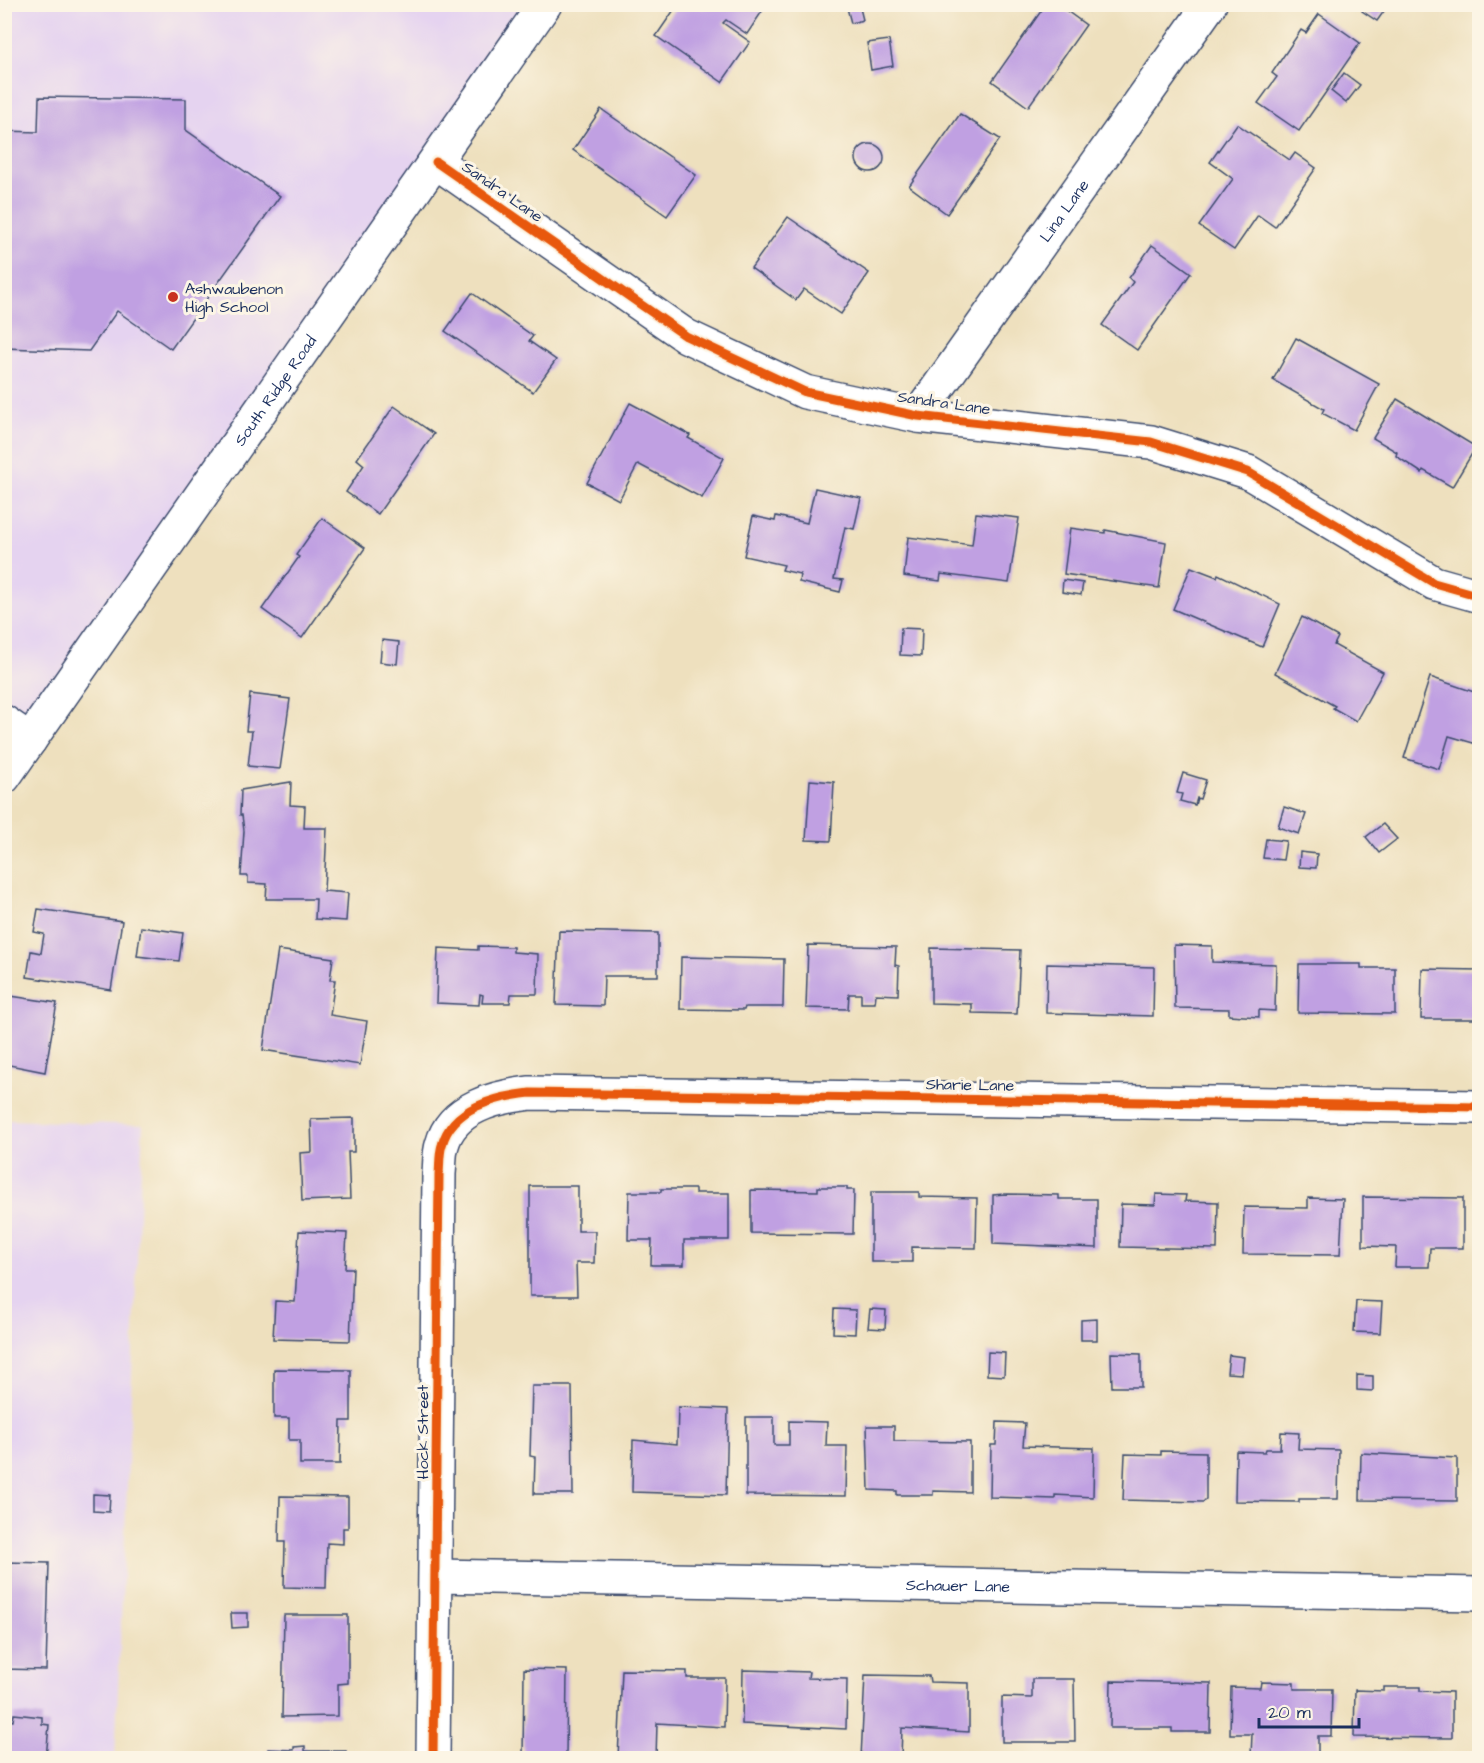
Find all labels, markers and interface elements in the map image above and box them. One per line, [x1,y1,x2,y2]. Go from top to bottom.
street label: Sandra Lane [458,156,547,228]
street label: Lina Lane [1035,175,1094,247]
place label: Ashwaubenon High School [185,278,283,319]
marker: Ashwaubenon High School [166,290,180,304]
street label: South Ridge Road [229,331,322,451]
street label: Sandra Lane [896,386,992,420]
street label: Sharie Lane [926,1073,1015,1097]
street label: Hock Street [412,1384,434,1479]
street label: Schauer Lane [906,1574,1011,1598]
scale bar [1259,1691,1360,1729]
text: 20 m [1268,1700,1311,1725]

